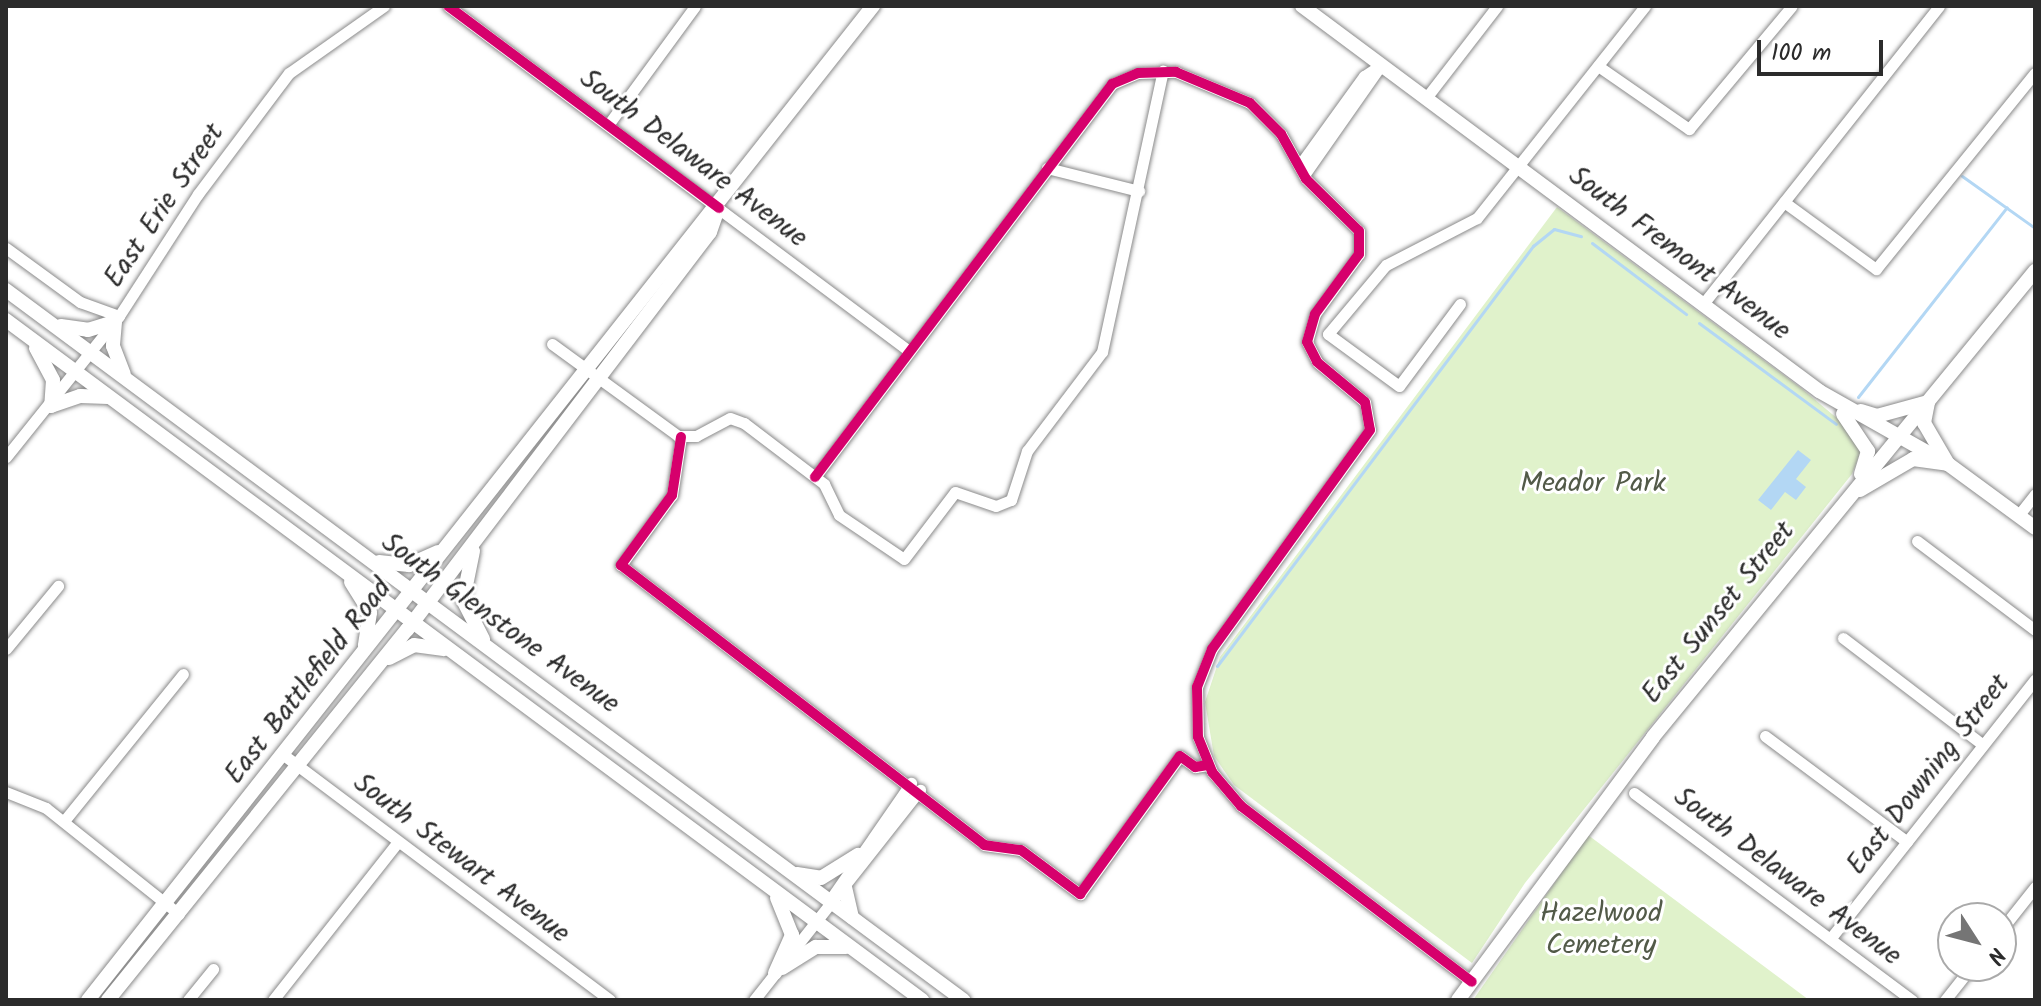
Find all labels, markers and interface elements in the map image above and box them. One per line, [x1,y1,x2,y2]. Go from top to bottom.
scale bar [1761,24,1887,74]
text: 100 m [1771,34,1831,73]
street label: South Delaware Avenue [573,62,813,256]
street label: East Erie Street [98,118,232,294]
street label: South Fremont Avenue [1561,160,1797,348]
park label: Meador Park [1520,467,1666,501]
street label: East Sunset Street [1635,515,1803,711]
street label: South Glenstone Avenue [374,526,626,722]
street label: East Battlefield Road [218,573,400,791]
street label: East Downing Street [1840,668,2018,882]
street label: South Stewart Avenue [346,767,576,951]
street label: South Delaware Avenue [1667,780,1907,974]
park label: Hazelwood Cemetery [1540,897,1662,963]
north arrow [1937,902,2017,982]
text: N [1977,939,2013,971]

